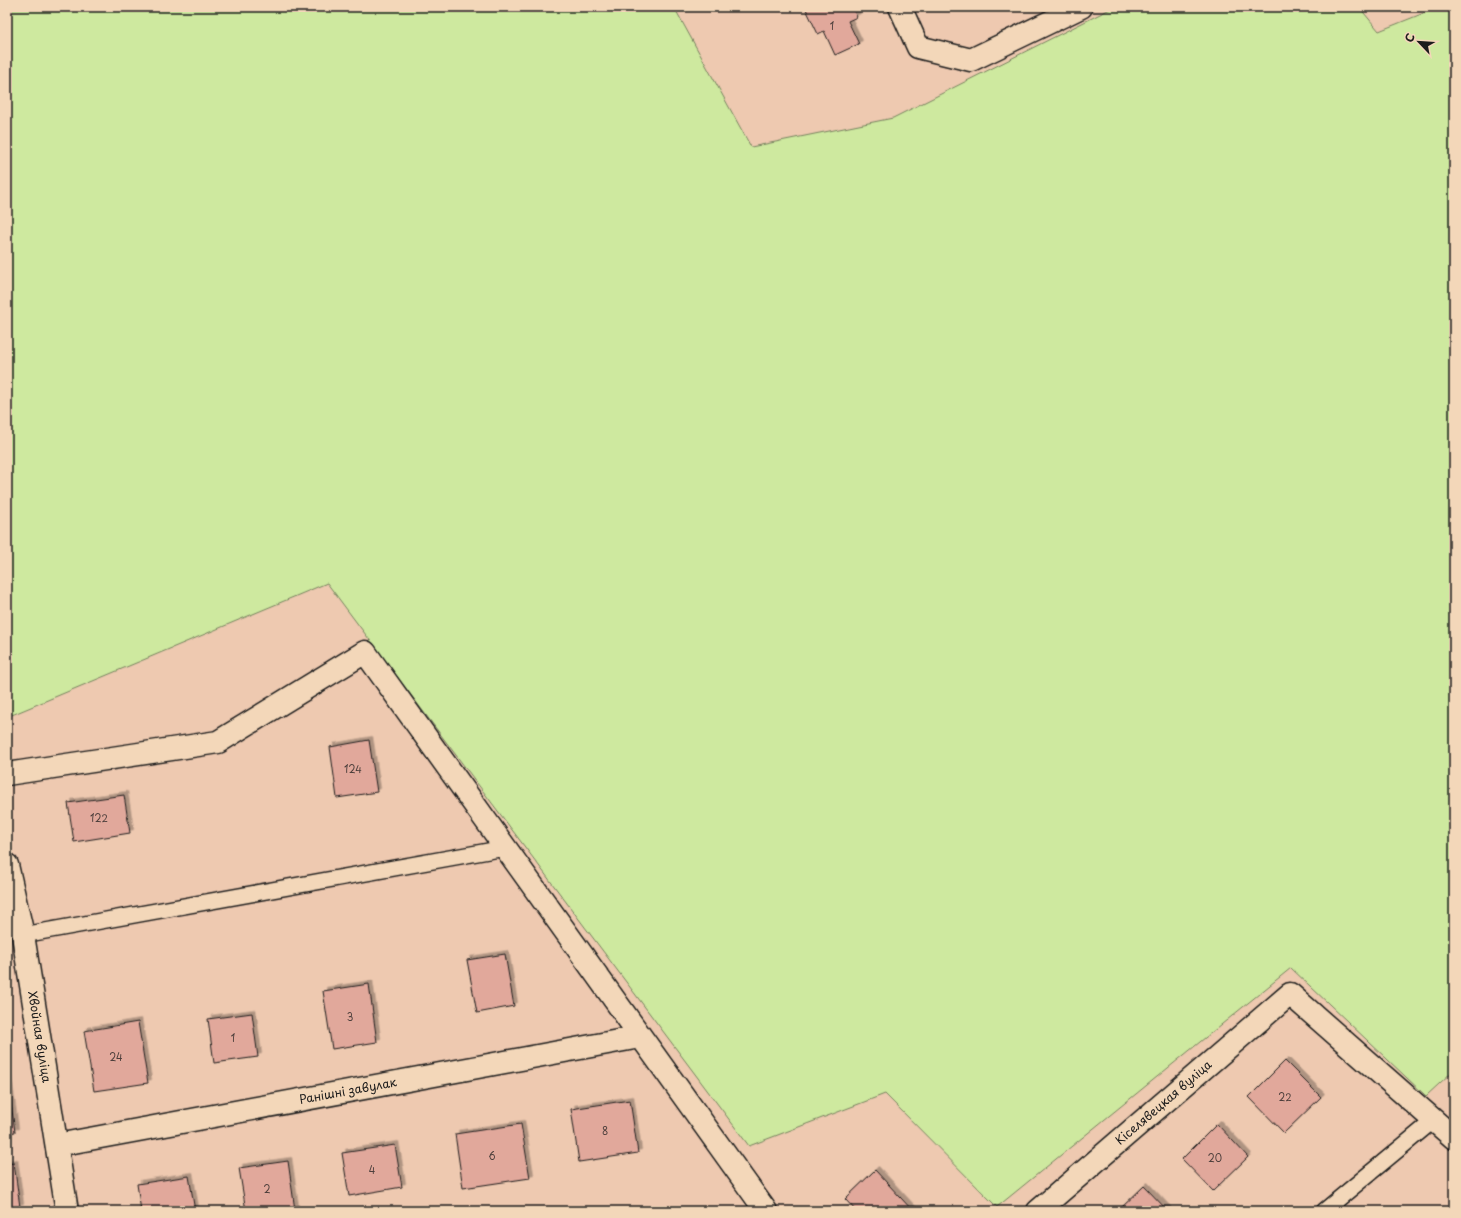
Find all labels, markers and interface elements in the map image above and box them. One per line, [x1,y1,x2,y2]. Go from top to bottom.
house number: 1 [830,18,834,33]
north arrow [1399,22,1439,62]
text: С [1400,30,1419,45]
house number: 124 [344,761,362,776]
house number: 122 [90,810,108,825]
street label: Хвойная вуліца [24,989,57,1085]
house number: 3 [347,1009,353,1024]
house number: 1 [231,1030,235,1045]
house number: 24 [109,1049,123,1064]
street label: Кіселявецкая вуліца [1111,1055,1216,1149]
street label: Ранішні завулак [298,1072,399,1108]
house number: 22 [1278,1089,1292,1104]
house number: 8 [602,1123,608,1138]
house number: 6 [488,1148,496,1163]
house number: 20 [1208,1150,1222,1165]
house number: 4 [369,1162,376,1177]
house number: 2 [263,1181,271,1196]

